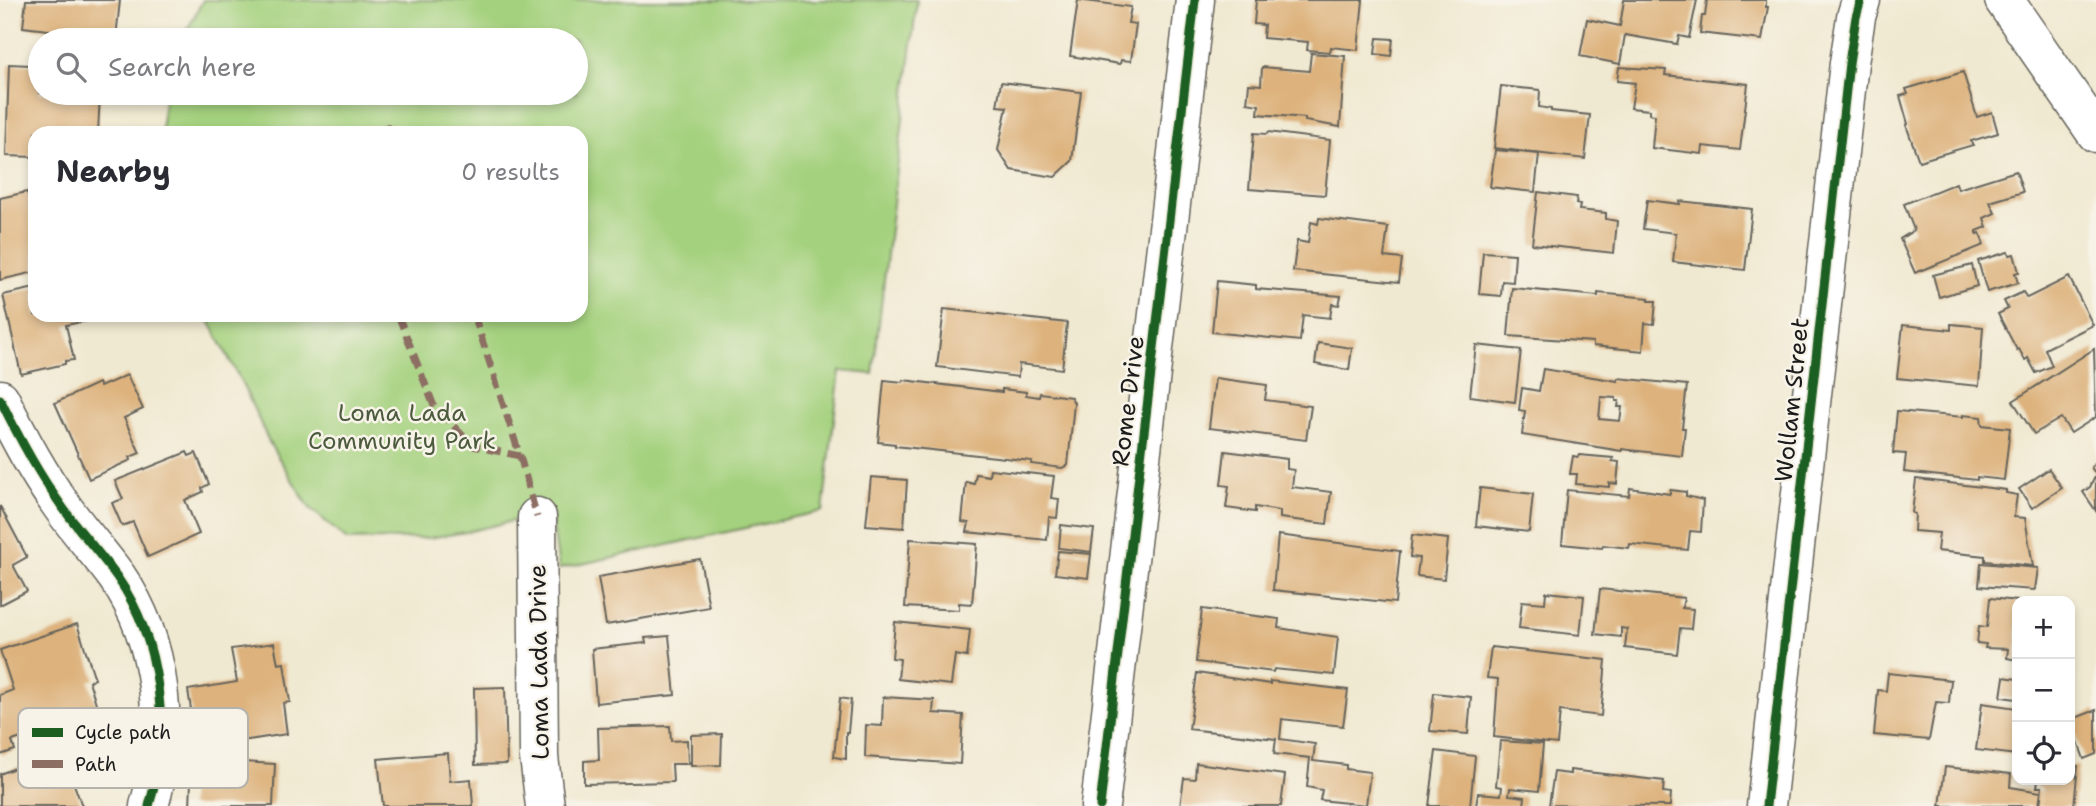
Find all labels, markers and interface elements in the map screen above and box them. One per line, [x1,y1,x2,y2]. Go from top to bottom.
search box [28,28,588,105]
icon: search [52,48,90,86]
text: Search here [108,49,257,84]
text: Nearby [56,151,171,192]
text: 0 results [461,157,560,187]
street label: Wollam Street [1767,316,1817,484]
street label: Rome Drive [1104,334,1152,468]
park label: Loma Lada Community Park [308,397,496,457]
street label: Loma Lada Drive [521,564,557,760]
map controls [2012,596,2075,785]
button: + [2012,596,2075,659]
button: − [2012,659,2075,722]
legend [18,708,248,788]
text: Cycle path [75,720,171,745]
button: locate [2012,722,2075,785]
text: Path [75,752,117,777]

